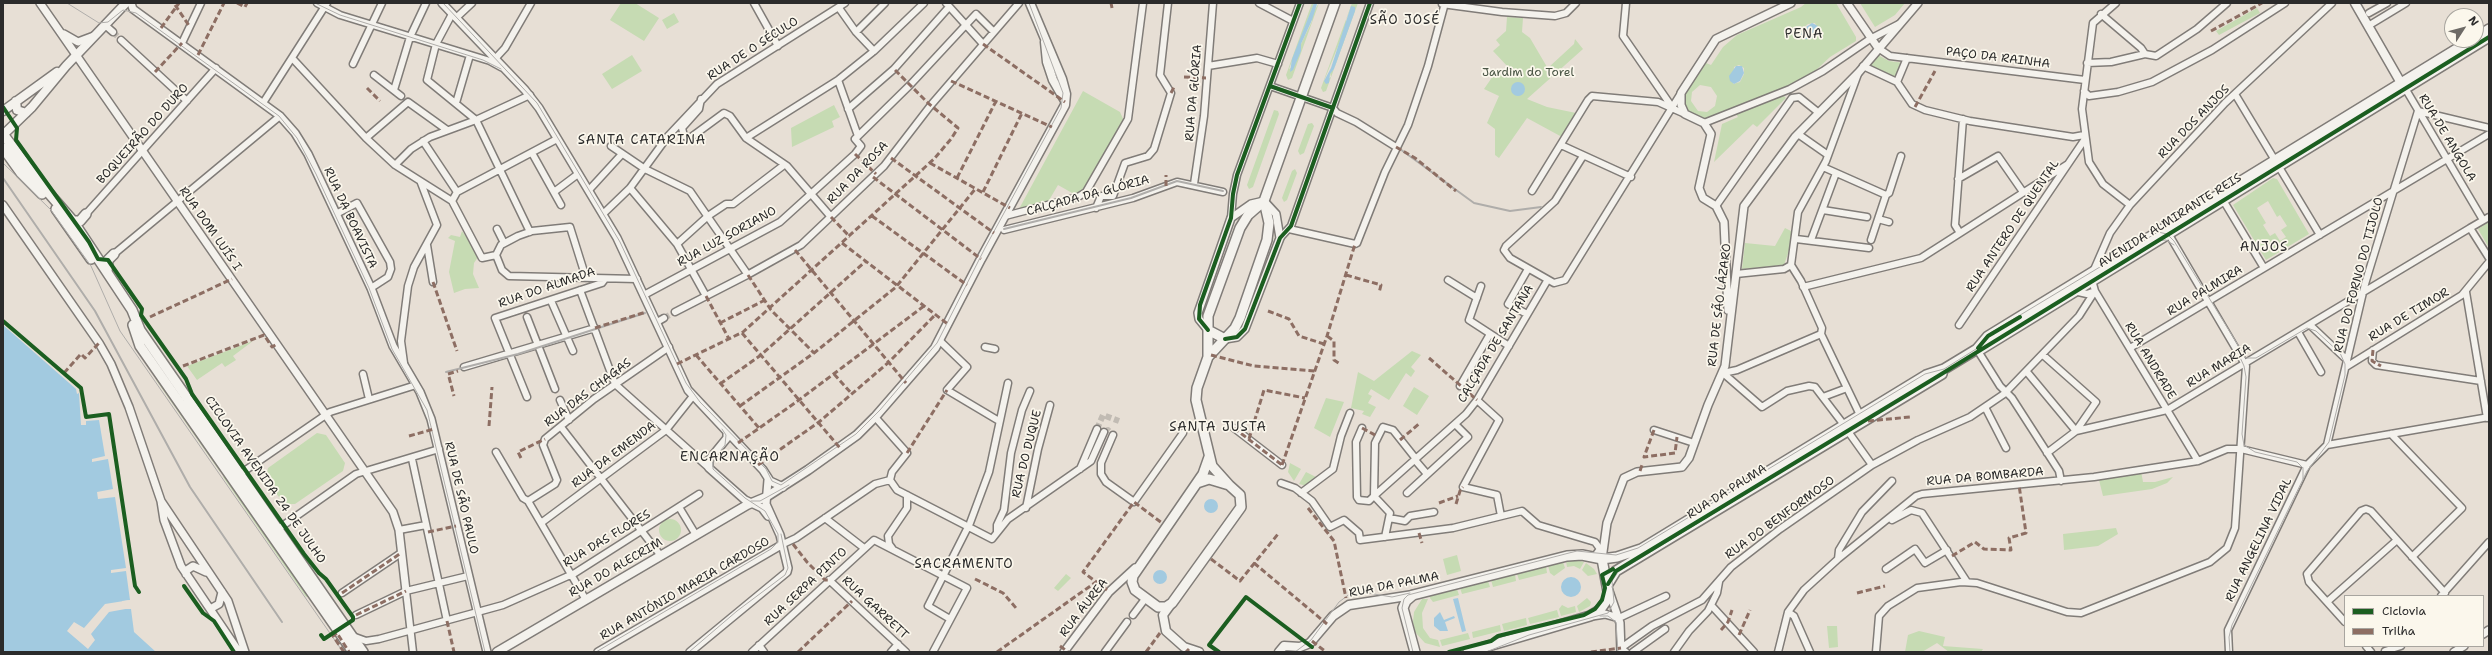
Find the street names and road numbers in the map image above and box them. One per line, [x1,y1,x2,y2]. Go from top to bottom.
street label: RUA DE O SÉCULO [705,14,801,84]
street label: RUA DA GLÓRIA [1183,44,1205,142]
street label: PAÇO DA RAINHA [1945,44,2051,72]
street label: BOQUEIRÃO DO DURO [94,81,192,187]
street label: RUA DOS ANJOS [2155,82,2233,162]
street label: RUA DE ANGOLA [2415,92,2479,184]
street label: RUA DA ROSA [824,139,892,207]
street label: RUA ANTERO DE QUENTAL [1963,157,2063,295]
street label: RUA DA BOAVISTA [320,165,380,271]
street label: AVENIDA ALMIRANTE REIS [2096,171,2244,271]
street label: CALÇADA DA GLÓRIA [1025,173,1151,219]
street label: RUA DOM LUÍS I [176,184,244,274]
street label: RUA DO FORNO DO TIJOLO [2331,196,2387,354]
street label: RUA LUZ SORIANO [675,204,779,270]
street label: RUA DE SÃO LÁZARO [1705,243,1735,367]
street label: RUA PALMIRA [2165,263,2245,319]
street label: RUA DO ALMADA [497,265,597,311]
street label: CALÇADA DE SANTANA [1455,282,1537,406]
street label: RUA DE TIMOR [2366,285,2452,345]
street label: RUA ANDRADE [2121,320,2179,402]
street label: RUA MARIA [2184,341,2254,391]
street label: RUA DAS CHAGAS [542,356,634,430]
street label: CICLOVIA AVENIDA 24 DE JULHO [202,394,328,566]
street label: RUA DO DUQUE [1009,408,1045,500]
street label: RUA DA EMENDA [569,419,659,491]
street label: RUA DE SÃO PAULO [441,440,481,556]
street label: RUA DA PALMA [1684,462,1770,522]
street label: RUA DA BOMBARDA [1926,465,2044,489]
street label: RUA DO BENFORMOSO [1722,473,1838,563]
street label: RUA ANGELINA VIDAL [2223,476,2295,604]
street label: RUA DAS FLORES [561,507,653,571]
street label: RUA ANTÓNIO MARIA CARDOSO [598,534,772,644]
street label: RUA DO ALECRIM [567,535,665,601]
street label: RUA SERPA PINTO [762,545,850,629]
street label: RUA DA PALMA [1348,569,1440,601]
street label: RUA GARRETT [839,573,911,643]
street label: RUA ÁUREA [1057,576,1111,640]

